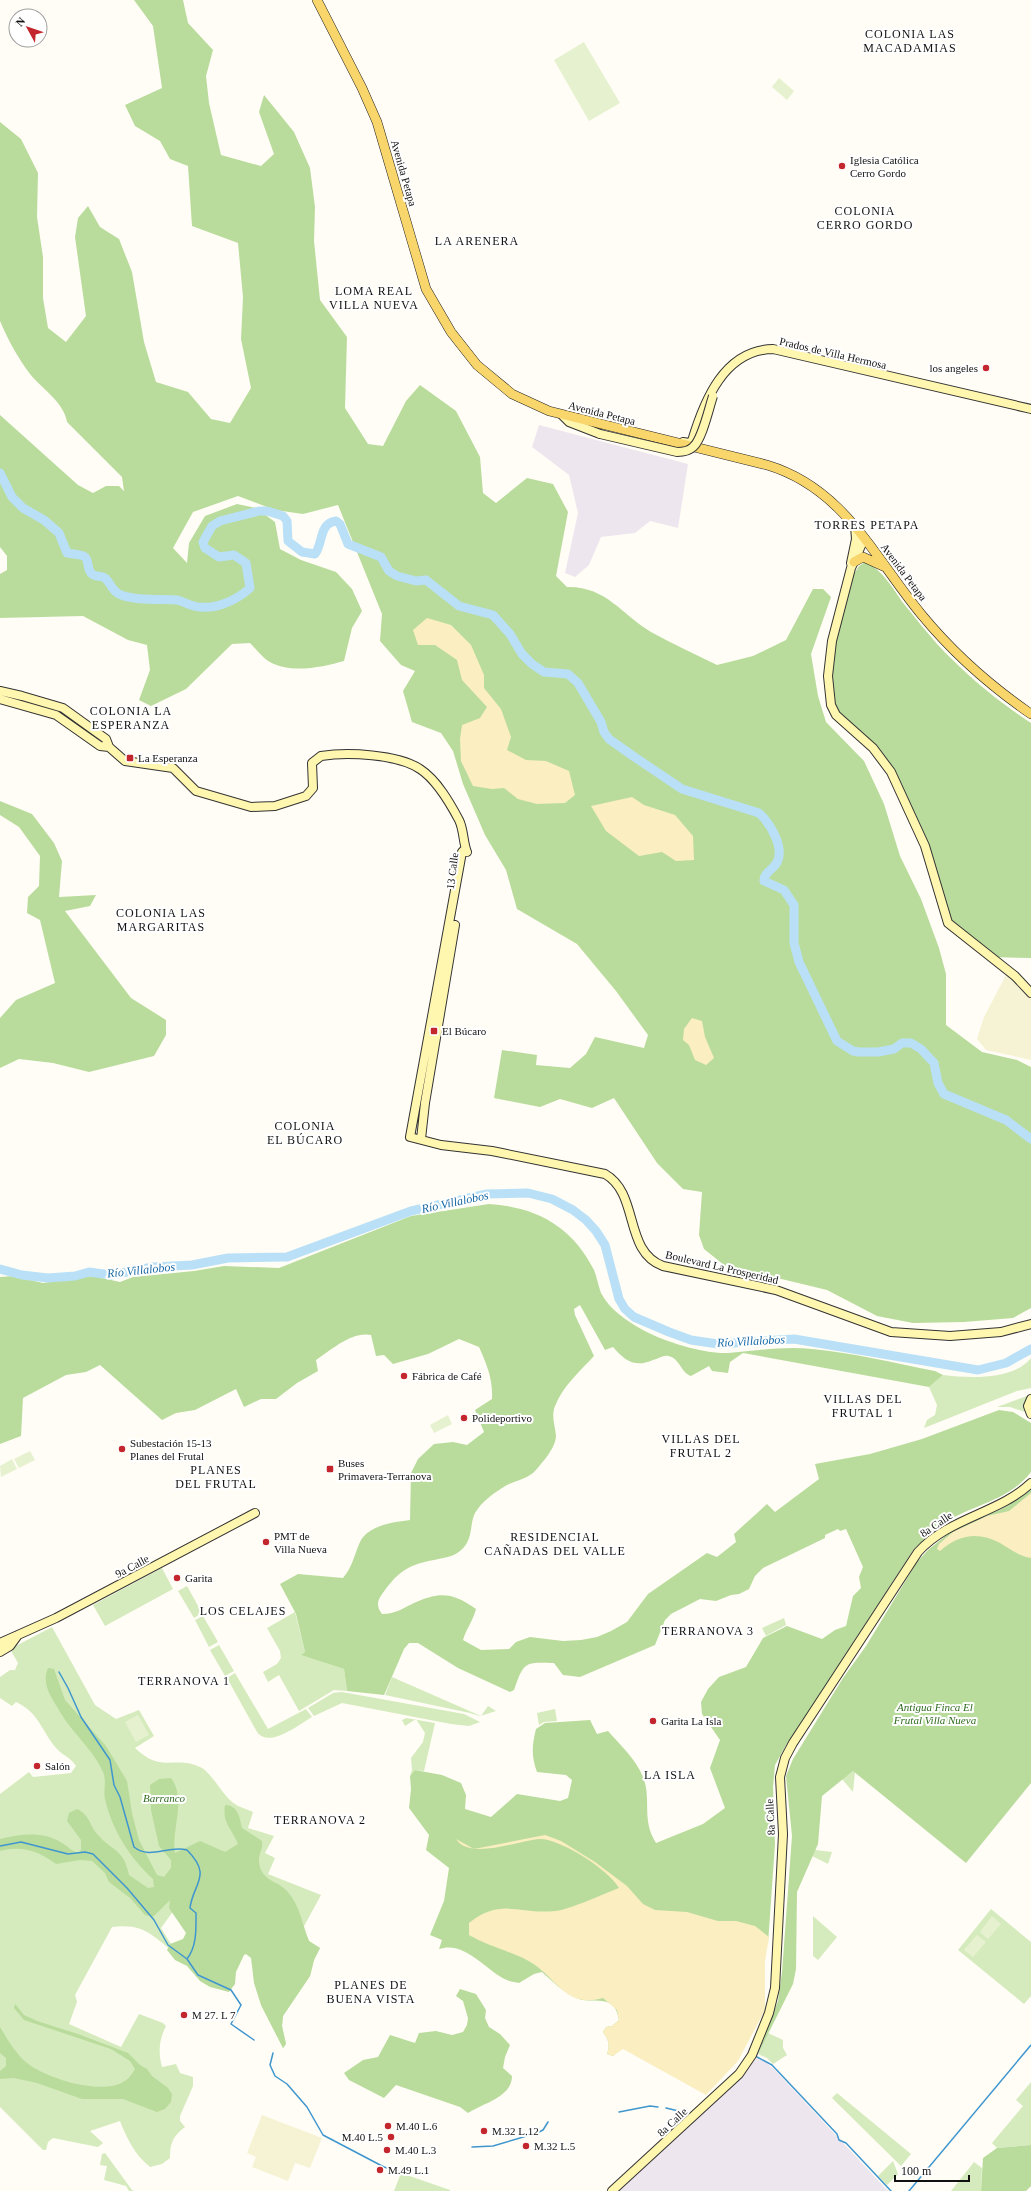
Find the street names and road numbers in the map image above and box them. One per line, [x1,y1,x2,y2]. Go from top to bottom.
street label: Avenida Petapa [389,138,419,208]
street label: Prados de Villa Hermosa [778,335,888,371]
street label: Avenida Petapa [567,399,637,427]
street label: Avenida Petapa [879,541,929,603]
street label: 13 Calle [444,852,460,890]
street label: Boulevard La Prosperidad [664,1248,780,1286]
street label: 8a Calle [918,1509,955,1539]
street label: 9a Calle [113,1552,151,1580]
street label: 8a Calle [763,1798,777,1835]
street label: 8a Calle [655,2105,689,2139]

